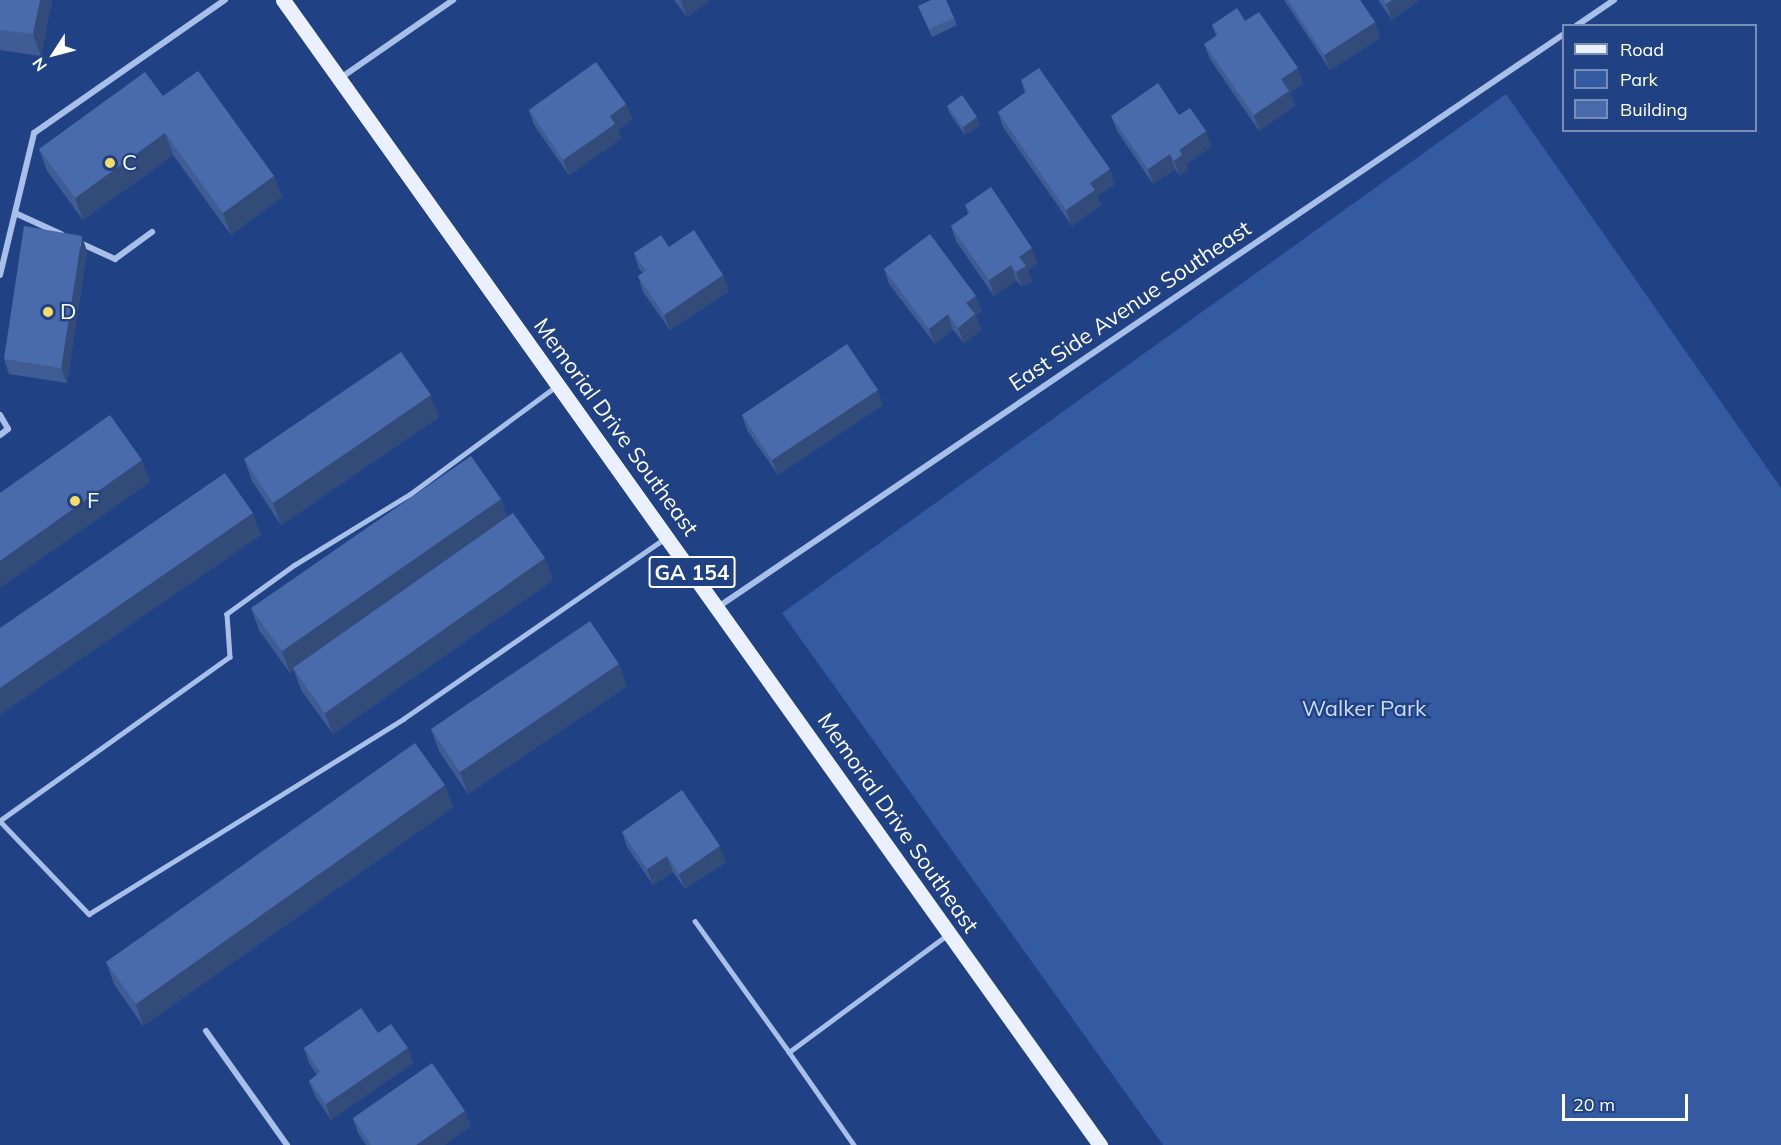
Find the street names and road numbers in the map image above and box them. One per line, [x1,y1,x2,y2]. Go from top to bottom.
street label: East Side Avenue Southeast [1004,215,1256,397]
street label: Memorial Drive Southeast [528,313,704,541]
road number: GA 154 [648,554,736,590]
street label: Memorial Drive Southeast [812,708,984,938]

